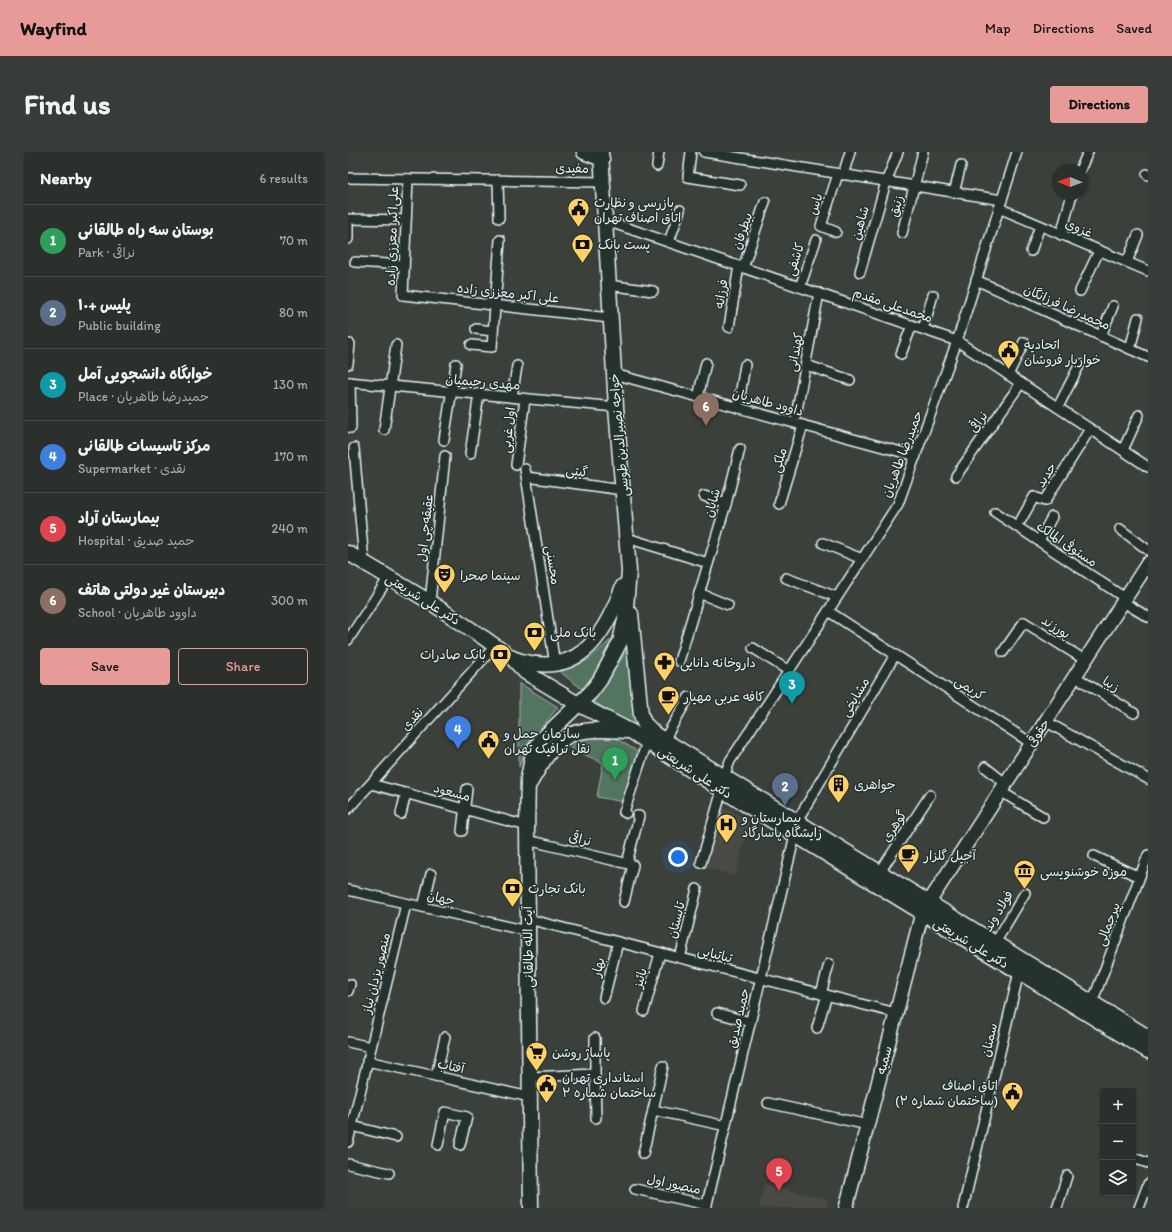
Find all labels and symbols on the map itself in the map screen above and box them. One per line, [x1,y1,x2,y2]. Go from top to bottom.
street label: مفیدی [555,160,589,177]
north arrow [1052,164,1088,200]
street label: علی‌اکبر معززی زاده [383,186,403,286]
street label: یاس [804,191,826,217]
street label: زنبق [886,193,907,219]
place label: بازرسی و نظارت اتاق اصناف تهران [594,195,681,225]
public building icon: بازرسی و نظارت اتاق اصناف تهران [566,196,592,229]
street label: شاهین [848,204,873,242]
street label: بیطرفان [729,211,756,252]
street label: غزوی [1063,216,1095,241]
bank icon: پست بانک [569,231,595,264]
place label: پست بانک [598,237,650,253]
street label: کاشفی [783,240,809,278]
street label: فرزانه [711,278,732,310]
street label: علی اکبر معززی زاده [456,280,560,308]
street label: محمدرضا فرزانگان [1021,281,1113,334]
street label: محمدعلی مقدم [850,284,935,328]
street label: کهندانی [784,331,808,373]
place label: اتحادیه خواربار فروشان [1024,337,1101,368]
public building icon: اتحادیه خواربار فروشان [995,338,1021,371]
street label: مهدی رحیمیان [445,371,521,394]
street label: خواجه نصیرالدین طوسی [606,373,634,497]
street label: داوود طاهریان [731,385,805,420]
pin: 6 [693,393,719,426]
street label: اول غربی [498,406,520,454]
street label: حمیدرضا طاهریان [879,408,926,500]
street label: نراقی [965,408,991,436]
street label: ملکی [768,446,792,475]
street label: جدید [1033,460,1060,491]
street label: گیتی [565,462,589,482]
street label: شایان [701,487,724,519]
street label: عقیقه‌چی اول [414,493,438,563]
street label: مستوفی المالک [1033,517,1101,571]
street label: محسنی [541,544,564,586]
theatre icon: سینما صحرا [432,562,458,595]
place label: سینما صحرا [460,568,521,584]
street label: دکتر علی شریعتی [382,570,463,630]
street label: پورزند [1038,612,1073,643]
bank icon: بانک ملی [521,619,547,652]
place label: بانک ملی [550,625,596,642]
bank icon: بانک صادرات [488,641,514,674]
place label: بانک صادرات [420,647,486,663]
pharmacy icon: داروخانه دانایی [652,649,678,682]
place label: داروخانه دانایی [680,655,756,672]
pin: 3 [779,671,805,704]
street label: کریمی [951,673,988,705]
street label: زیبا [1099,673,1122,696]
street label: مشایخی [837,675,874,720]
cafe icon: کافه عربی مهیار [656,683,682,716]
place label: کافه عربی مهیار [683,689,765,706]
street label: نقدی [398,704,426,734]
street label: حقوقی [1023,715,1053,750]
pin: 4 [445,716,471,749]
place label: سازمان حمل و نقل ترافیک تهران [503,726,590,757]
public building icon: سازمان حمل و نقل ترافیک تهران [476,727,502,760]
street label: دکتر علی شریعتی [654,743,735,803]
pin: 1 [602,747,628,780]
building icon: جواهری [825,771,851,804]
pin: 2 [772,773,798,806]
place label: جواهری [854,777,896,793]
street label: مسعود [432,780,472,805]
street label: گوهری [878,807,911,845]
place label: بیمارستان و زایشگاه پاسارگاد [741,810,822,841]
hospital icon: بیمارستان و زایشگاه پاسارگاد [714,811,740,844]
street label: نراقی [567,828,593,849]
cafe icon: آجیل گلزار [896,842,922,875]
your location [668,847,688,867]
place label: آجیل گلزار [923,848,976,864]
museum icon: موزه خوشنویسی [1012,858,1038,891]
place label: موزه خوشنویسی [1040,864,1127,881]
bank icon: بانک تجارت [499,875,525,908]
place label: بانک تجارت [528,881,586,897]
street label: جهان [425,888,457,909]
street label: فولاد وند [980,888,1017,935]
street label: تابستان [664,900,689,940]
street label: پیرجمالی [1093,900,1125,949]
street label: آیت الله طالقانی [520,905,538,988]
street label: دکتر علی شریعتی [930,915,1011,973]
street label: منصور یزدان نیاز [358,931,394,1016]
street label: تباتبایی [696,942,734,968]
street label: بهار [588,956,609,980]
street label: پائیز [630,966,651,991]
street label: حمید صدیق [724,987,753,1050]
street label: سمنان [978,1022,1000,1058]
supermarket icon: پاساژ روشن [524,1039,550,1072]
street label: سمیه [873,1044,896,1076]
place label: پاساژ روشن [552,1045,611,1061]
street label: آفتاب [436,1056,467,1077]
place label: استانداری تهران ساختمان شماره ۲ [562,1070,656,1101]
public building icon: استانداری تهران ساختمان شماره ۲ [533,1071,559,1104]
place label: اتاق اصناف (ساختمان شماره ۲) [895,1078,998,1109]
public building icon: اتاق اصناف (ساختمان شماره ۲) [1000,1079,1026,1112]
pin: 5 [766,1158,792,1191]
street label: منصور اول [645,1171,702,1198]

